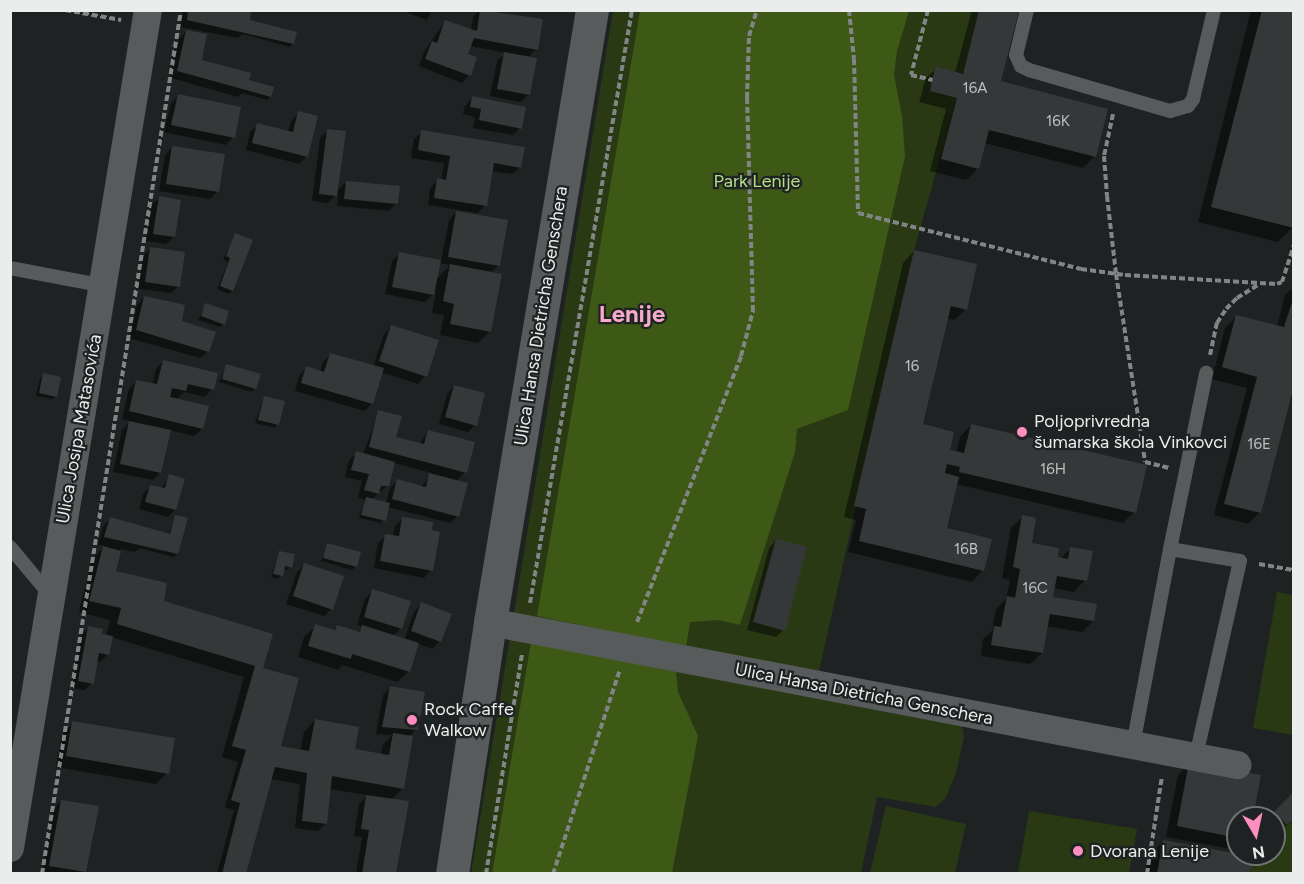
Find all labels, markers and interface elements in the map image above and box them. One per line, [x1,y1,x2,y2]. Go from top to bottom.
house number: 16A [963,80,987,98]
house number: 16K [1046,113,1070,131]
park label: Park Lenije [714,170,800,192]
street label: Ulica Hansa Dietricha Genschera [510,185,572,447]
district label: Lenije [599,300,665,328]
street label: Ulica Josipa Matasovića [52,333,106,525]
house number: 16 [905,358,919,376]
place label: Poljoprivredna šumarska škola Vinkovci [1034,411,1227,454]
marker: Poljoprivredna šumarska škola Vinkovci [1015,425,1029,439]
house number: 16E [1247,436,1271,454]
house number: 16H [1040,461,1066,479]
house number: 16B [954,541,978,559]
house number: 16C [1022,580,1048,598]
street label: Ulica Hansa Dietricha Genschera [733,658,995,730]
place label: Rock Caffe Walkow [424,699,514,742]
marker: Rock Caffe Walkow [405,713,419,727]
north arrow [1226,806,1286,866]
place label: Dvorana Lenije [1090,840,1209,862]
text: N [1251,842,1266,863]
marker: Dvorana Lenije [1071,844,1085,858]

